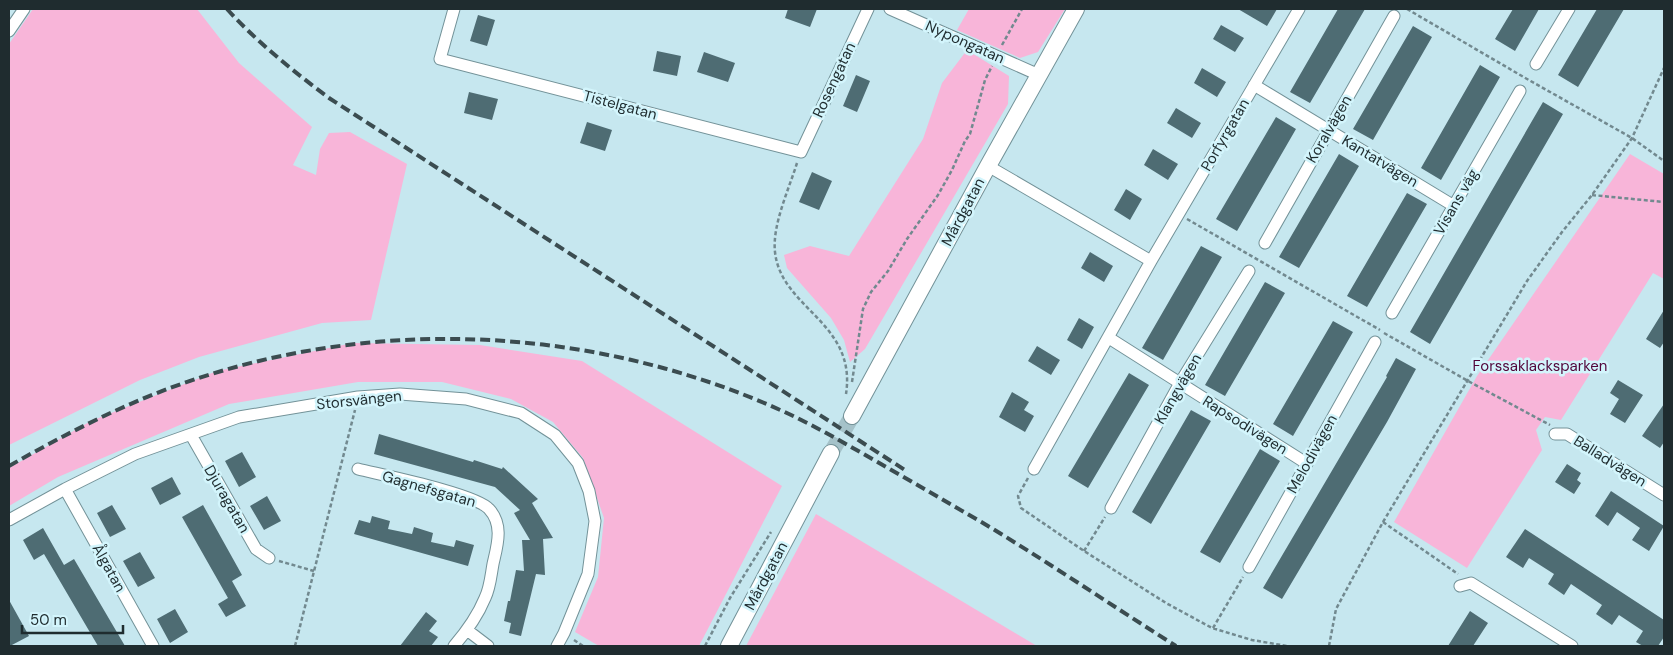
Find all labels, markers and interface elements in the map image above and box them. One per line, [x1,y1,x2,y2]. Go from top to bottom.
street label: Nypongatan [922,16,1008,68]
street label: Rosengatan [808,39,860,121]
street label: Tistelgatan [581,86,659,124]
street label: Koralvägen [1302,91,1356,167]
street label: Porfyrgatan [1196,95,1254,175]
street label: Kantatvägen [1338,130,1422,192]
street label: Visans väg [1429,165,1483,239]
street label: Mårdgatan [937,174,989,250]
street label: Klangvägen [1150,350,1206,428]
park label: Forssaklacksparken [1473,356,1607,376]
street label: Storsvängen [315,386,403,414]
street label: Rapsodivägen [1199,391,1291,459]
street label: Melodivägen [1282,411,1342,497]
street label: Balladvägen [1570,431,1650,491]
street label: Djuragatan [200,461,254,537]
street label: Gagnefsgatan [380,466,478,512]
street label: Mårdgatan [740,538,792,614]
street label: Ålgatan [88,540,130,596]
scale bar [22,602,124,634]
text: 50 m [30,610,67,630]

